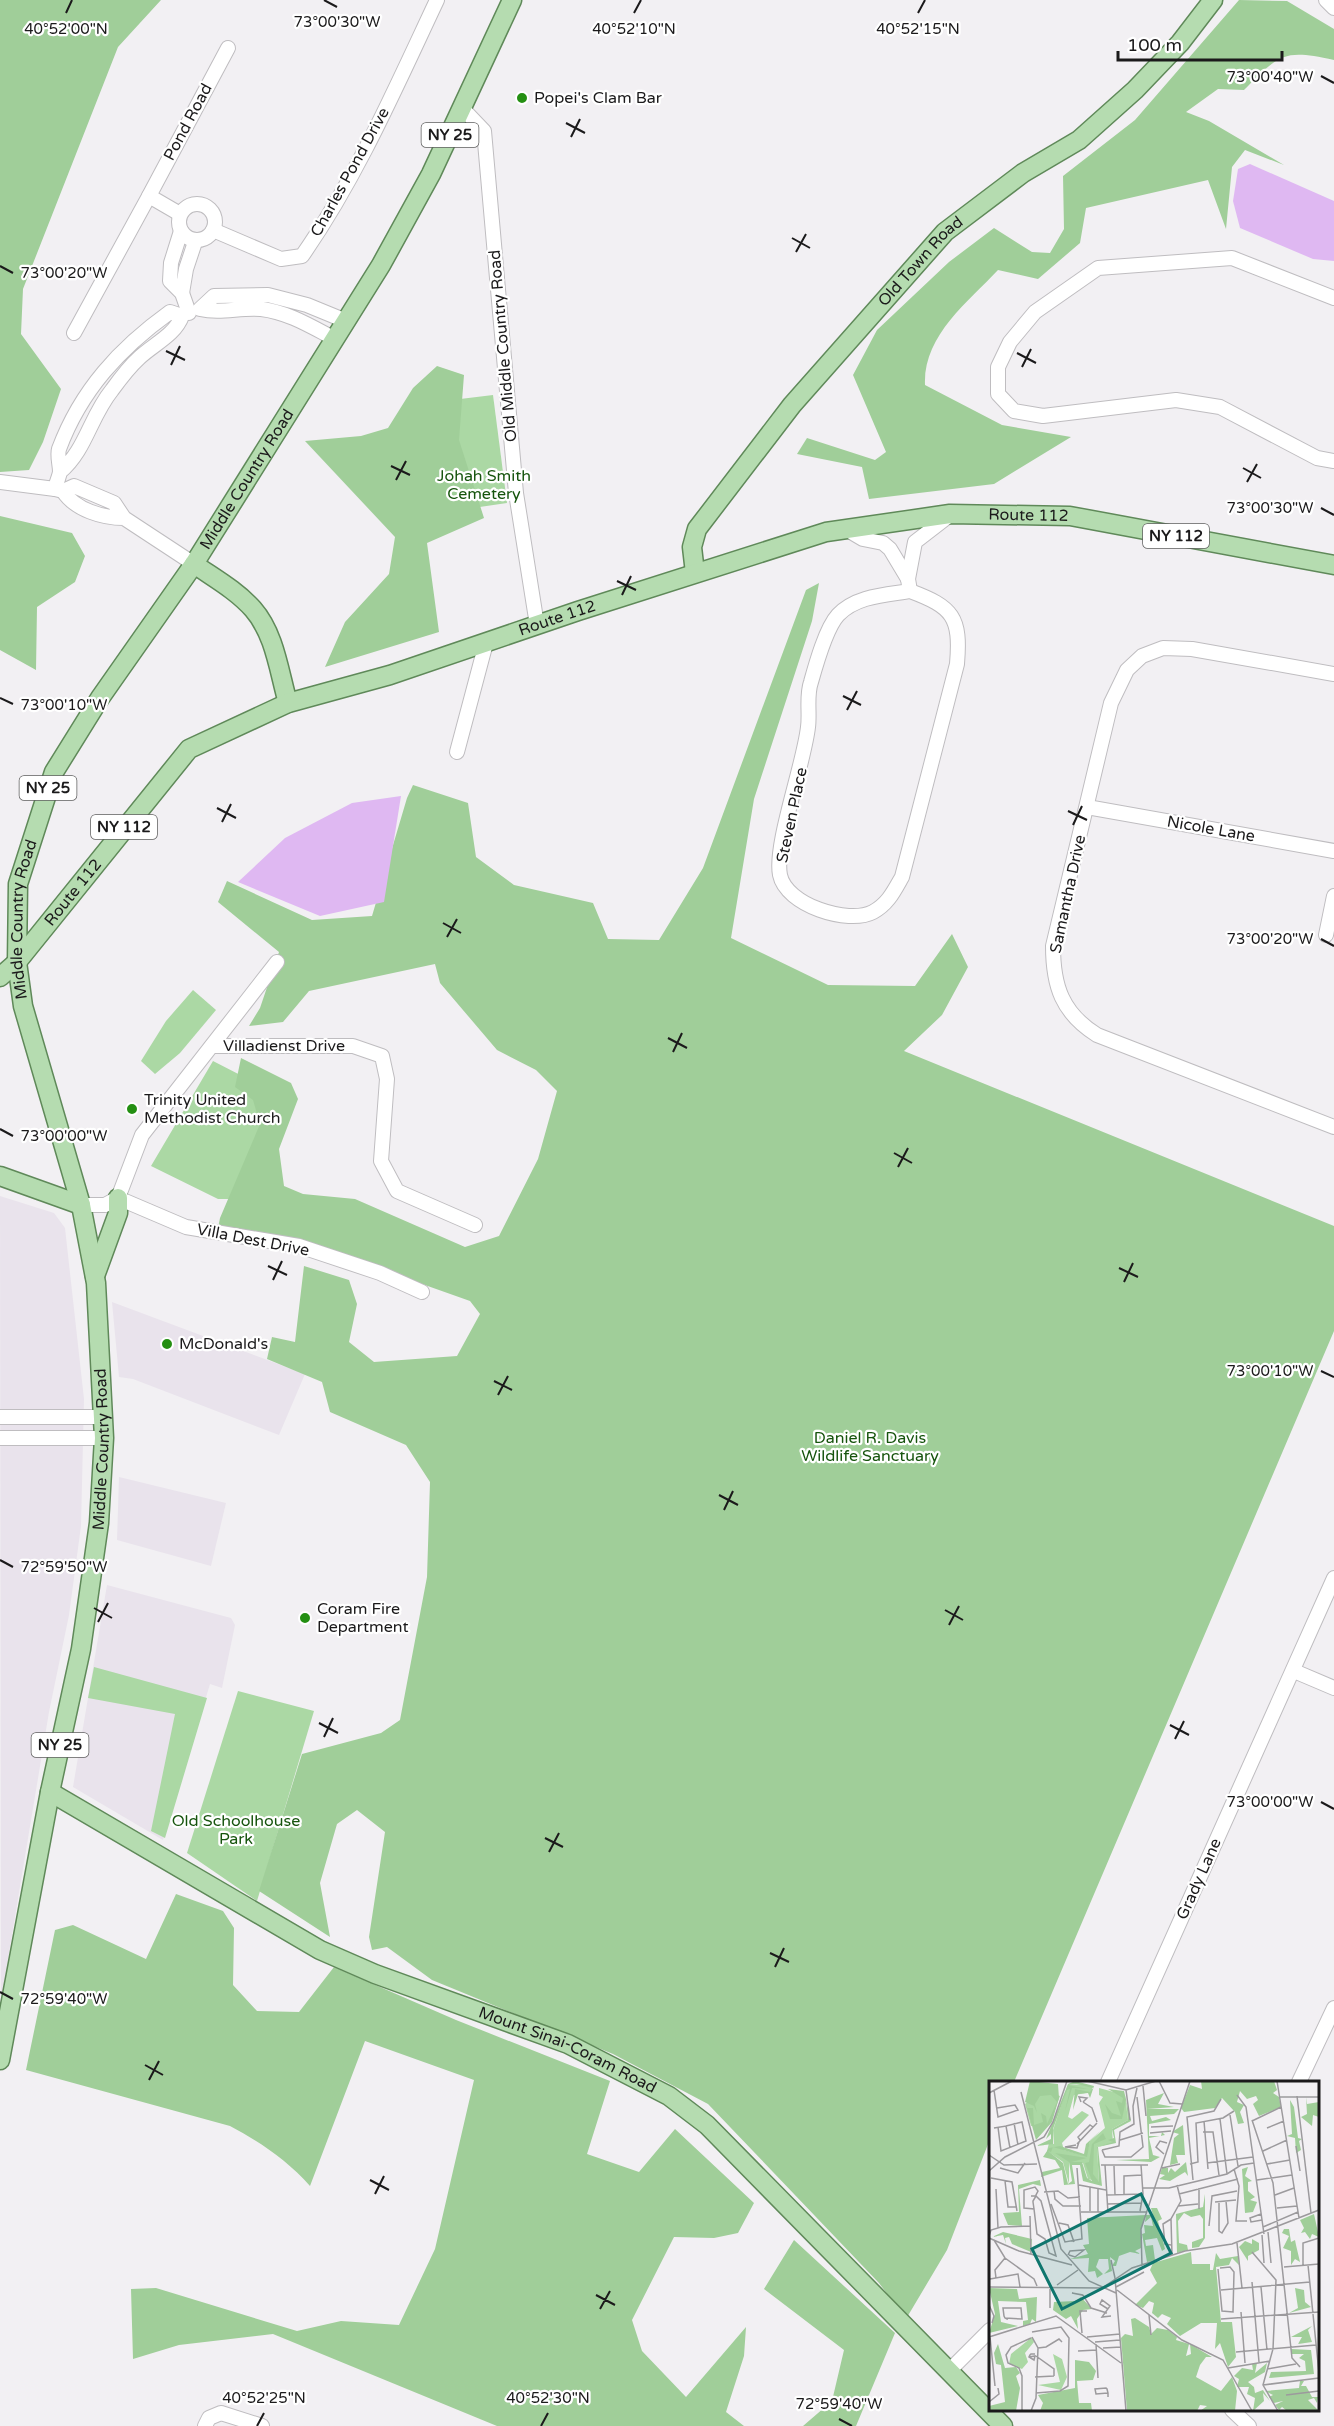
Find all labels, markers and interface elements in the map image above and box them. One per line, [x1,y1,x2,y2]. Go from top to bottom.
text: 73°00'30"W [294,13,380,31]
text: 40°52'00"N [24,20,108,38]
text: 40°52'10"N [592,20,676,38]
text: 40°52'15"N [876,20,960,38]
scale bar [1118,24,1282,62]
text: 100 m [1127,34,1182,56]
text: 73°00'40"W [1227,68,1313,86]
street label: Pond Road [159,80,217,164]
place label: Popei's Clam Bar [534,88,663,108]
marker: Popei's Clam Bar [515,91,529,105]
street label: Charles Pond Drive [306,104,394,240]
road number: NY 25 [422,123,478,147]
street label: Old Town Road [874,212,967,311]
street label: Old Middle Country Road [485,249,521,443]
text: 73°00'20"W [21,264,107,282]
street label: Middle Country Road [196,405,298,553]
park label: Johah Smith Cemetery [437,466,531,504]
text: 73°00'30"W [1227,499,1313,517]
street label: Route 112 [988,505,1069,526]
road number: NY 112 [1143,524,1209,548]
street label: Route 112 [516,596,598,640]
text: 73°00'10"W [21,696,107,714]
street label: Steven Place [772,765,812,865]
road number: NY 25 [20,776,76,800]
street label: Nicole Lane [1165,811,1257,847]
road number: NY 112 [91,815,157,839]
street label: Samantha Drive [1046,833,1090,955]
street label: Middle Country Road [7,837,42,1001]
street label: Route 112 [40,855,106,930]
text: 73°00'20"W [1227,930,1313,948]
street label: Villadienst Drive [223,1036,345,1056]
place label: Trinity United Methodist Church [144,1090,281,1128]
marker: Trinity United Methodist Church [125,1102,139,1116]
text: 73°00'00"W [21,1127,107,1145]
street label: Villa Dest Drive [195,1219,311,1261]
place label: McDonald's [179,1334,268,1354]
marker: McDonald's [160,1337,174,1351]
text: 73°00'10"W [1227,1362,1313,1380]
street label: Middle Country Road [89,1368,114,1531]
park label: Daniel R. Davis Wildlife Sanctuary [801,1428,939,1466]
text: 72°59'50"W [21,1558,107,1576]
place label: Coram Fire Department [317,1599,409,1637]
marker: Coram Fire Department [298,1611,312,1625]
road number: NY 25 [32,1733,88,1757]
text: 73°00'00"W [1227,1793,1313,1811]
park label: Old Schoolhouse Park [172,1811,300,1849]
street label: Grady Lane [1172,1835,1226,1923]
text: 72°59'40"W [21,1990,107,2008]
street label: Mount Sinai-Coram Road [476,2002,660,2098]
inset map [989,2081,1319,2411]
text: 40°52'25"N [222,2389,306,2407]
text: 40°52'30"N [506,2389,590,2407]
text: 72°59'40"W [796,2395,882,2413]

